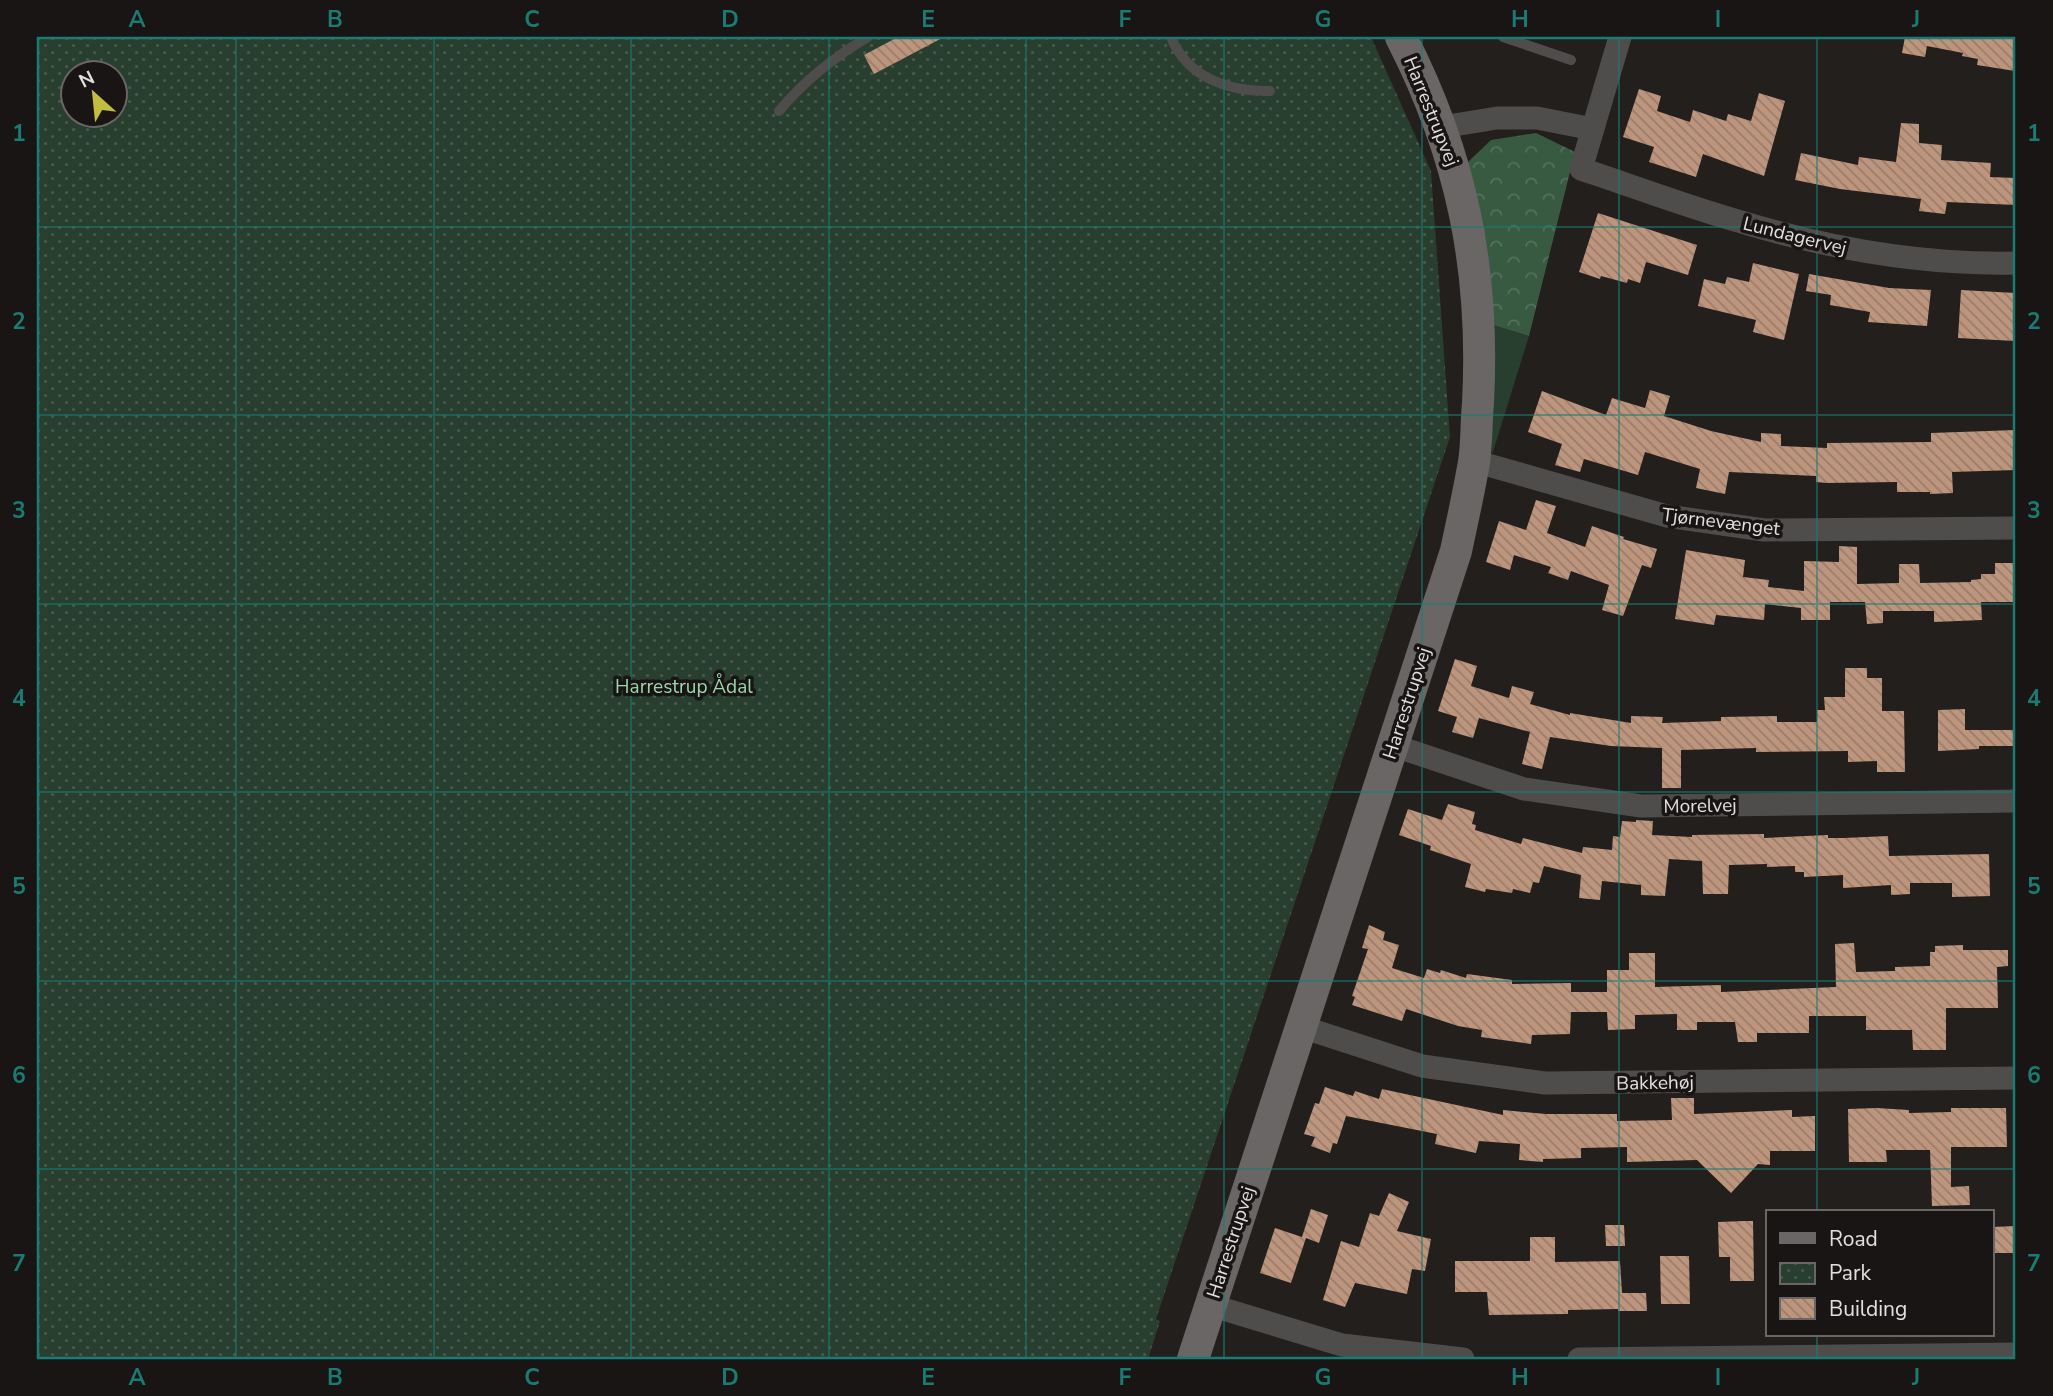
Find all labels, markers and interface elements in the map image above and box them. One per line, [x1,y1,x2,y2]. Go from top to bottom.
text: A [128,4,146,35]
text: B [327,4,343,35]
text: C [524,4,540,35]
text: D [721,4,739,35]
text: E [921,4,935,35]
text: F [1119,4,1132,35]
text: G [1315,4,1331,35]
text: H [1511,4,1529,35]
text: I [1715,4,1721,35]
text: J [1911,4,1920,35]
street label: Harrestrupvej [1397,53,1465,170]
north arrow [60,60,130,130]
text: N [74,65,99,95]
text: 1 [12,118,26,149]
text: 1 [2027,118,2041,149]
street label: Lundagervej [1740,211,1849,261]
text: 2 [12,306,26,337]
text: 2 [2027,306,2041,337]
text: 3 [12,495,26,526]
text: 3 [2027,495,2041,526]
street label: Tjørnevænget [1660,502,1782,542]
street label: Harrestrupvej [1377,644,1437,763]
park label: Harrestrup Ådal [615,673,753,700]
text: 4 [12,683,26,714]
text: 4 [2027,683,2041,714]
street label: Morelvej [1663,792,1737,820]
text: 5 [12,871,26,902]
text: 5 [2027,871,2041,902]
text: 6 [12,1060,26,1091]
text: 6 [2027,1060,2041,1091]
street label: Bakkehøj [1616,1069,1694,1097]
street label: Harrestrupvej [1201,1183,1261,1302]
legend [1766,1210,1994,1336]
text: Road [1829,1225,1878,1253]
text: 7 [12,1248,26,1279]
text: 7 [2027,1248,2041,1279]
text: Park [1829,1259,1871,1287]
text: Building [1829,1295,1907,1323]
text: A [128,1362,146,1393]
text: B [327,1362,343,1393]
text: C [524,1362,540,1393]
text: D [721,1362,739,1393]
text: E [921,1362,935,1393]
text: F [1119,1362,1132,1393]
text: G [1315,1362,1331,1393]
text: H [1511,1362,1529,1393]
text: I [1715,1362,1721,1393]
text: J [1911,1362,1920,1393]

